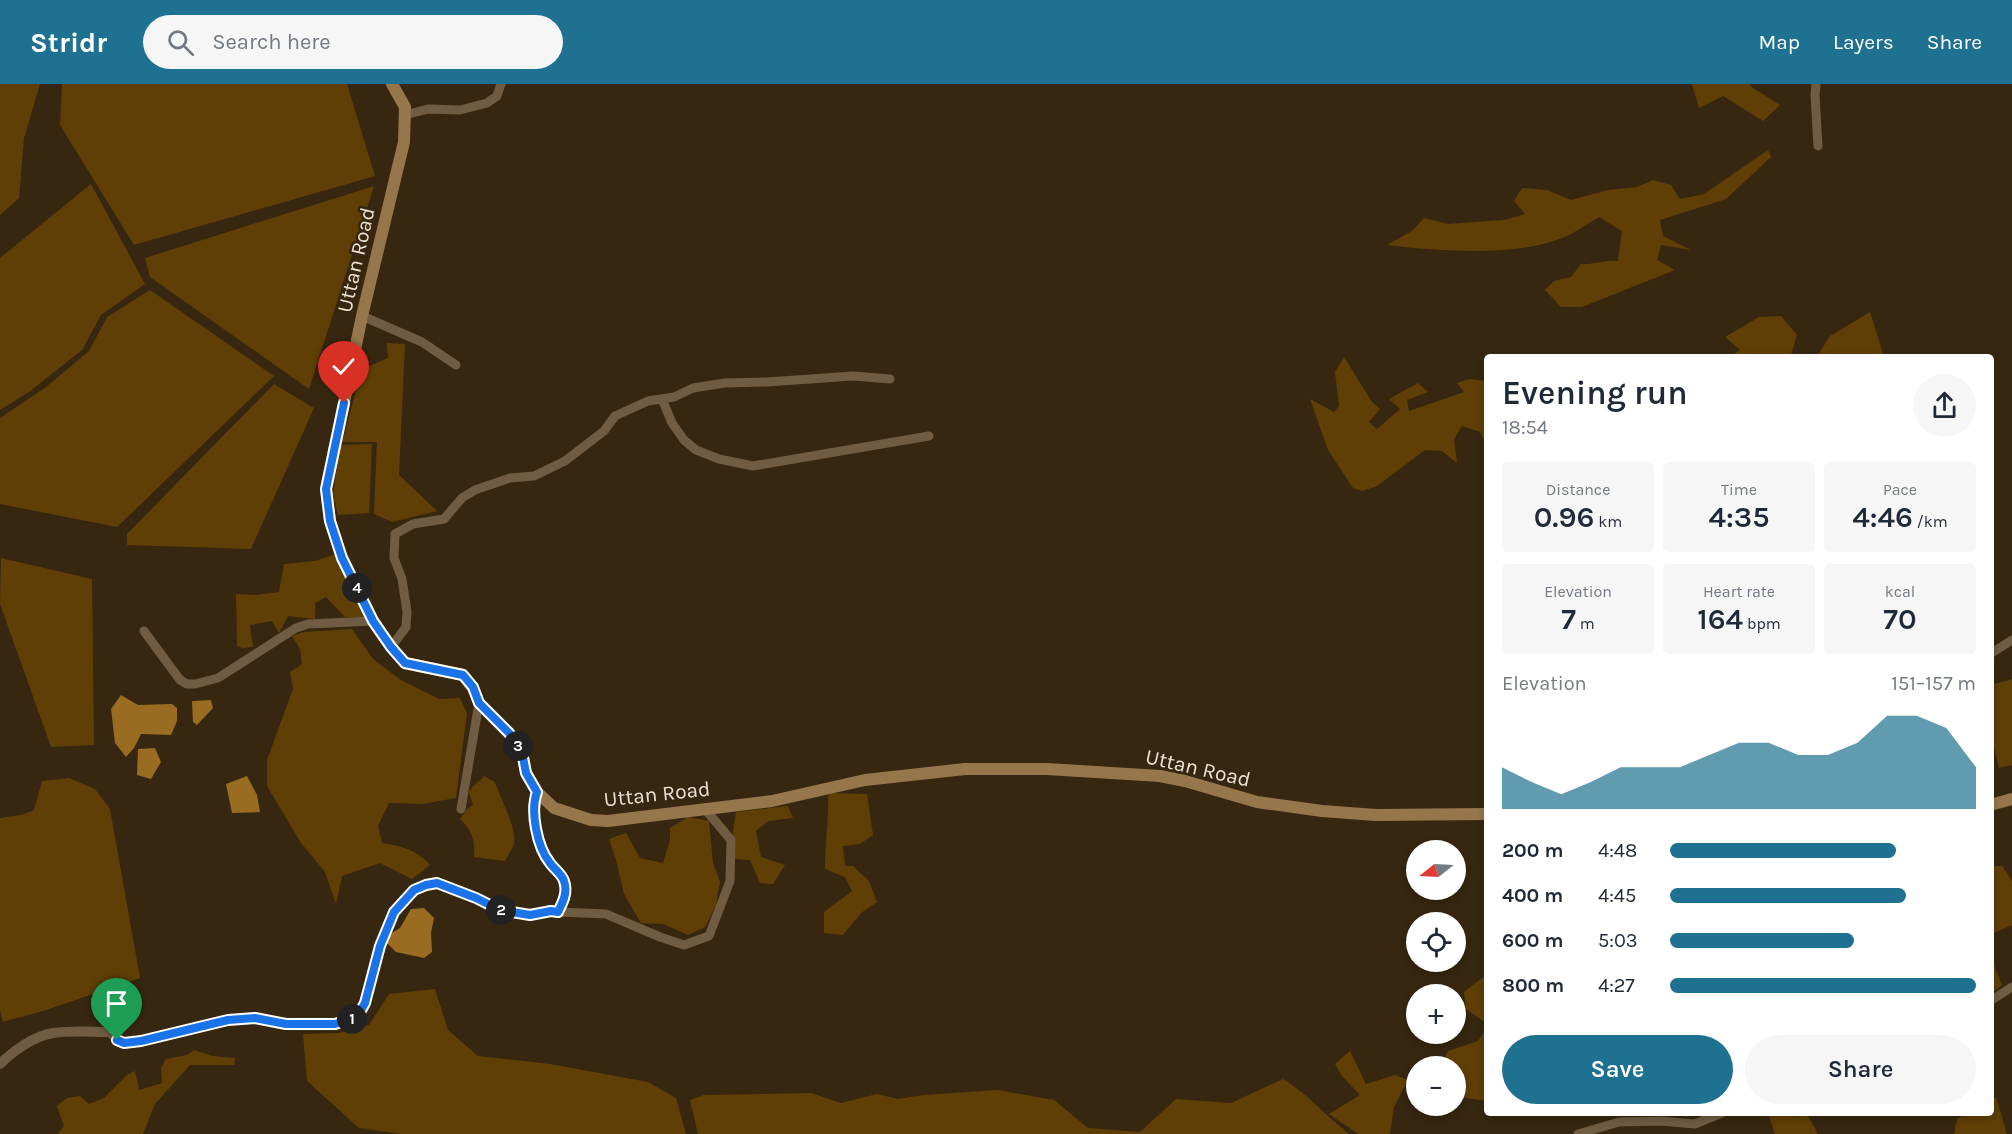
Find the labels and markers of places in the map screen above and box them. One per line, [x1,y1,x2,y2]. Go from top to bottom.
pin [318,341,369,403]
pin: 4 [342,573,372,603]
pin: 3 [503,731,533,761]
pin: 2 [486,895,516,925]
pin [91,978,142,1040]
pin: 1 [337,1004,367,1034]

